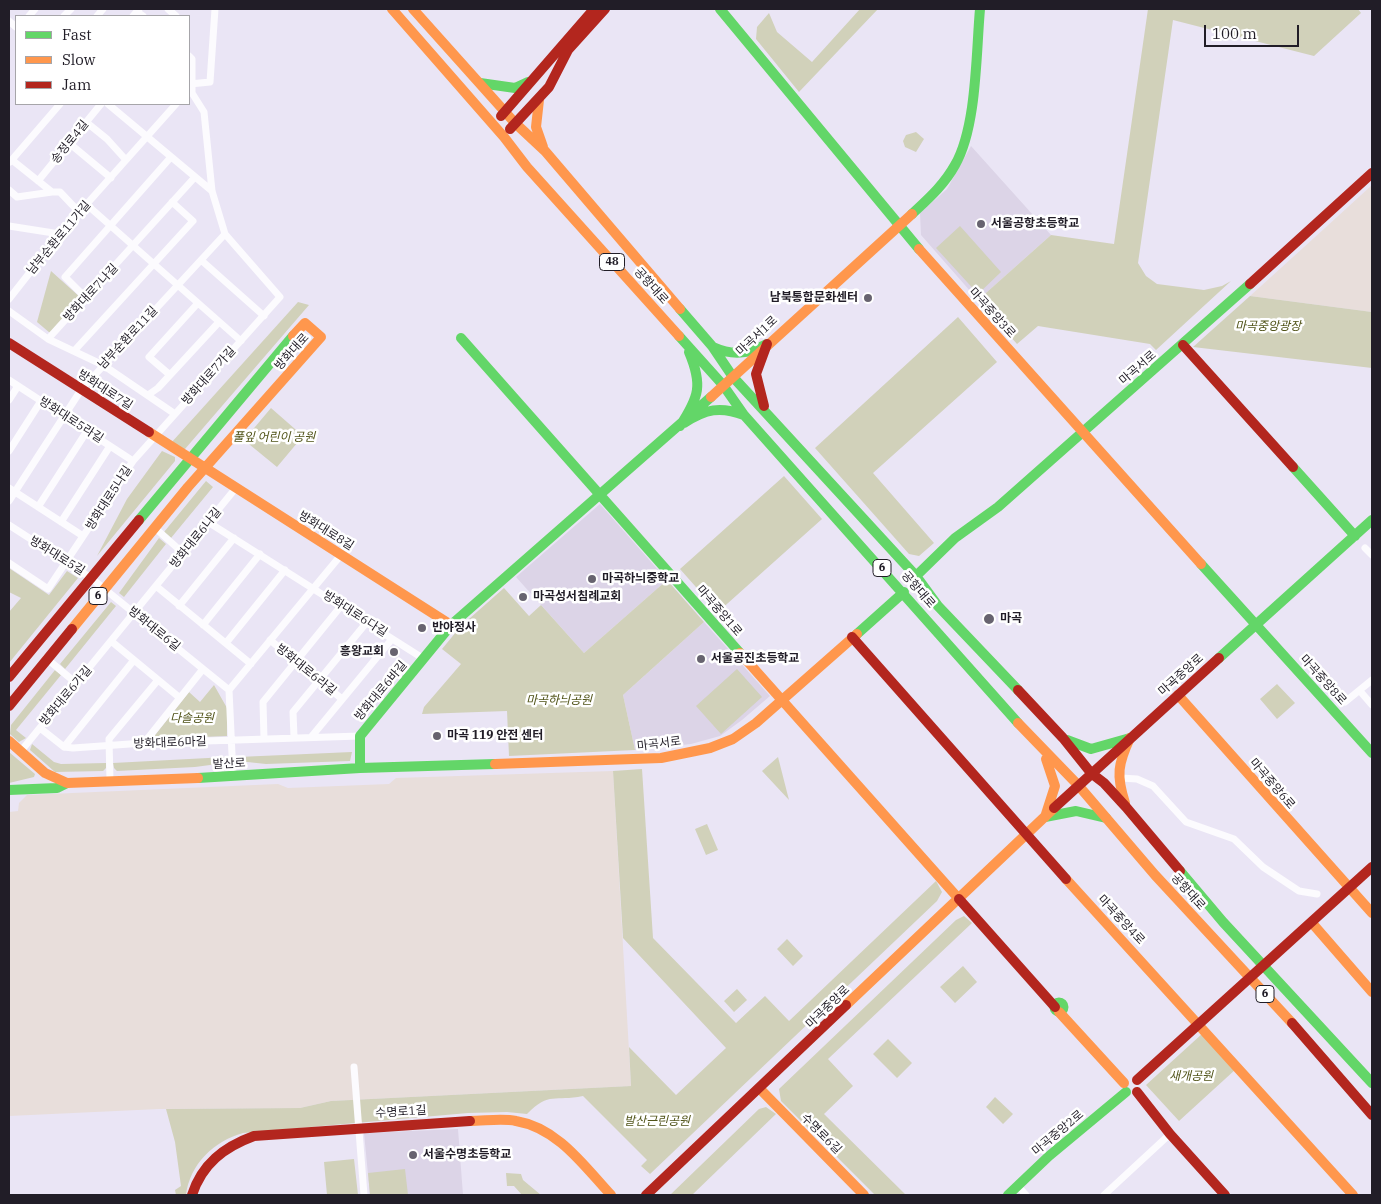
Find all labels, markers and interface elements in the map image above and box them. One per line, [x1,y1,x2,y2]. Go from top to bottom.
legend [15,15,190,105]
scale bar [1206,15,1301,47]
text: 100 m [1212,24,1257,43]
text: Fast [62,25,92,44]
text: Slow [62,50,95,69]
text: Jam [62,75,91,94]
street label: 송정로4길 [48,118,92,166]
street label: 남부순환로11가길 [24,198,94,278]
place label: 서울공항초등학교 [991,217,1079,231]
marker: 서울공항초등학교 [975,218,987,230]
road number: 48 [600,253,624,270]
street label: 방화대로7나길 [61,261,121,325]
street label: 공항대로 [631,265,671,307]
street label: 마곡중앙3로 [966,285,1018,341]
place label: 남북통합문화센터 [770,291,858,305]
marker: 남북통합문화센터 [862,292,874,304]
street label: 남부순환로11길 [95,304,161,372]
street label: 마곡서1로 [733,313,781,359]
park label: 마곡중앙광장 [1235,320,1301,334]
street label: 방화대로 [272,331,312,373]
street label: 방화대로7가길 [179,344,239,408]
street label: 마곡서로 [1117,348,1159,388]
street label: 방화대로7길 [75,367,135,413]
street label: 방화대로5라길 [36,394,106,446]
park label: 풀잎 어린이 공원 [233,431,315,445]
street label: 방화대로5나길 [83,463,135,533]
street label: 방화대로6나길 [167,505,225,571]
street label: 방화대로8길 [296,508,356,554]
street label: 방화대로5길 [27,533,87,579]
road number: 6 [873,560,891,576]
street label: 공항대로 [898,569,938,611]
place label: 마곡하늬중학교 [602,572,679,586]
marker: 마곡하늬중학교 [586,573,598,585]
street label: 마곡중앙1로 [693,583,745,639]
road number: 6 [89,588,107,604]
street label: 방화대로6다길 [320,588,390,640]
place label: 마곡성서침례교회 [533,590,621,604]
marker: 마곡성서침례교회 [517,591,529,603]
street label: 방화대로6길 [125,604,183,654]
marker: 마곡 [982,612,996,626]
place label: 마곡 [1000,612,1022,626]
place label: 반야정사 [432,621,476,635]
marker: 반야정사 [416,622,428,634]
street label: 방화대로6라길 [273,641,339,699]
place label: 흥왕교회 [340,645,384,659]
marker: 흥왕교회 [388,646,400,658]
street label: 마곡중앙로 [1156,651,1206,699]
place label: 서울공진초등학교 [711,652,799,666]
street label: 마곡중앙8로 [1297,652,1349,708]
marker: 서울공진초등학교 [695,653,707,665]
street label: 방화대로6바길 [352,658,410,724]
street label: 방화대로6가길 [37,663,95,729]
park label: 마곡하늬공원 [526,694,592,708]
park label: 다솔공원 [170,712,214,726]
place label: 마곡 119 안전 센터 [447,729,543,743]
marker: 마곡 119 안전 센터 [431,730,443,742]
street label: 마곡서로 [636,734,682,754]
street label: 방화대로6마길 [133,735,207,751]
street label: 발산로 [212,756,246,772]
street label: 마곡중앙6로 [1246,756,1298,812]
street label: 공항대로 [1168,871,1208,913]
street label: 마곡중앙4로 [1094,892,1148,948]
street label: 마곡중앙로 [803,983,853,1031]
road number: 6 [1256,986,1274,1002]
park label: 새개공원 [1169,1070,1213,1084]
street label: 수명로1길 [375,1103,427,1121]
street label: 마곡중앙2로 [1029,1107,1087,1159]
street label: 수명로6길 [798,1111,844,1157]
park label: 발산근린공원 [624,1115,690,1129]
place label: 서울수명초등학교 [423,1148,511,1162]
marker: 서울수명초등학교 [407,1149,419,1161]

